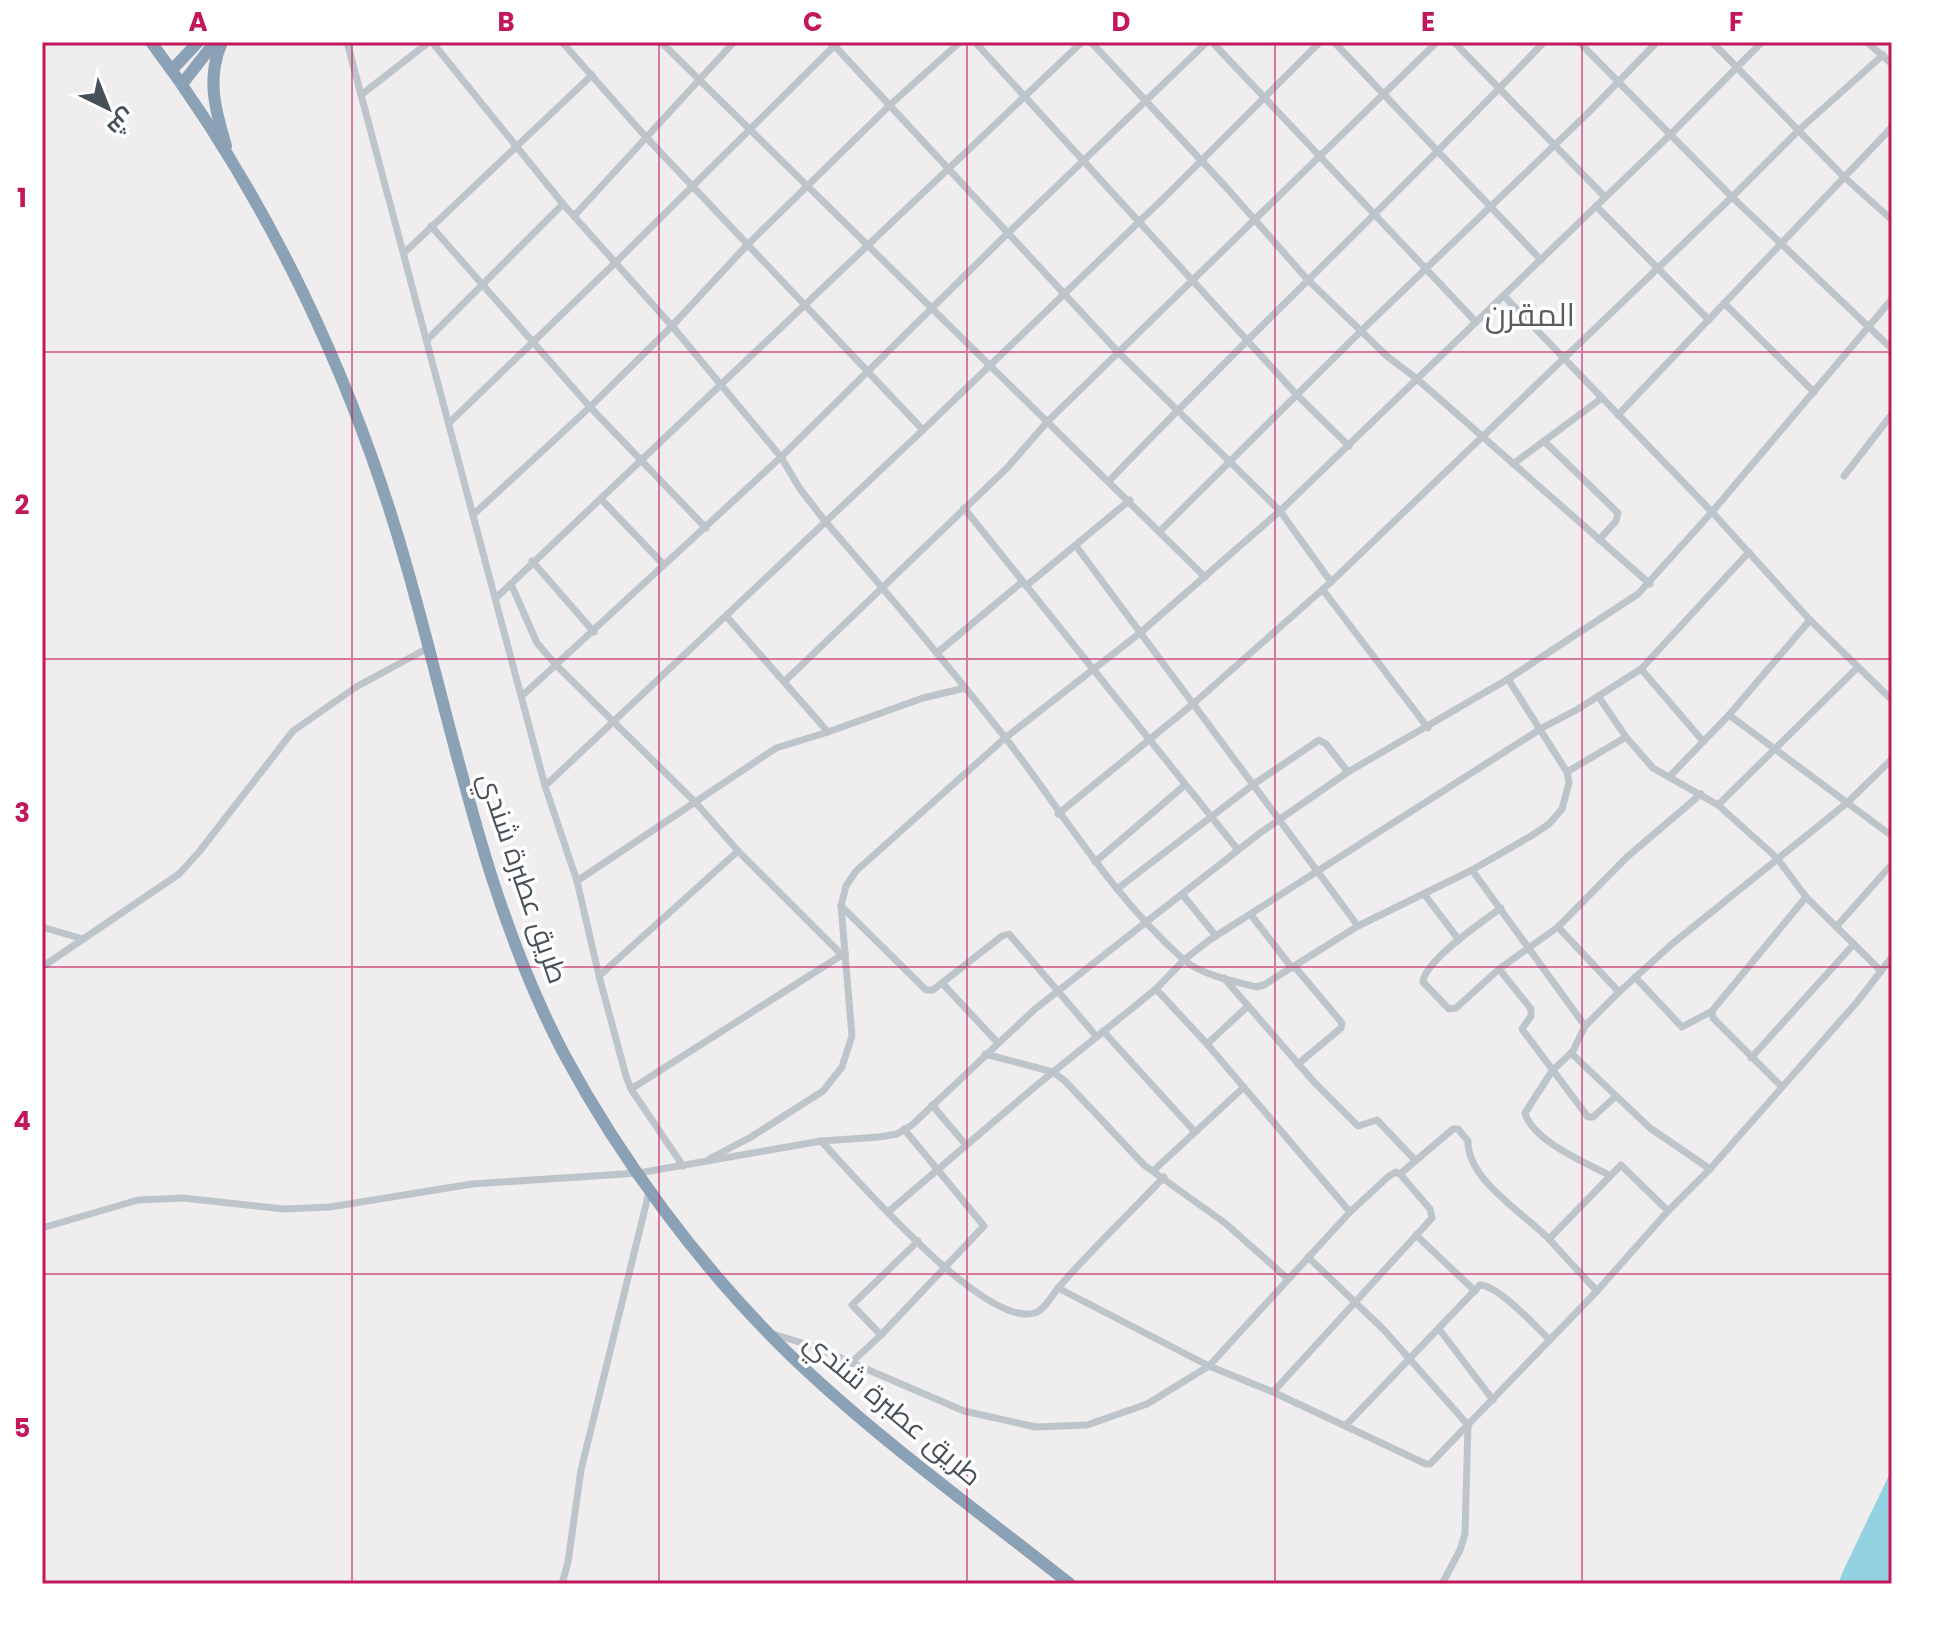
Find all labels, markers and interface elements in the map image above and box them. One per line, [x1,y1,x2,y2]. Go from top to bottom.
text: A [188,4,208,40]
text: B [497,4,515,40]
text: C [803,4,823,40]
text: D [1112,4,1131,40]
text: E [1421,4,1435,40]
text: F [1729,4,1743,40]
north arrow [68,68,148,148]
text: ش [100,101,142,143]
text: 1 [17,180,27,216]
district label: المقرن [1485,292,1575,337]
text: 2 [15,487,30,523]
street label: طريق عطبرة شندي [467,767,577,989]
text: 3 [14,795,30,831]
text: 4 [13,1103,31,1139]
street label: طريق عطبرة شندي [795,1323,990,1496]
text: 5 [14,1410,30,1446]

